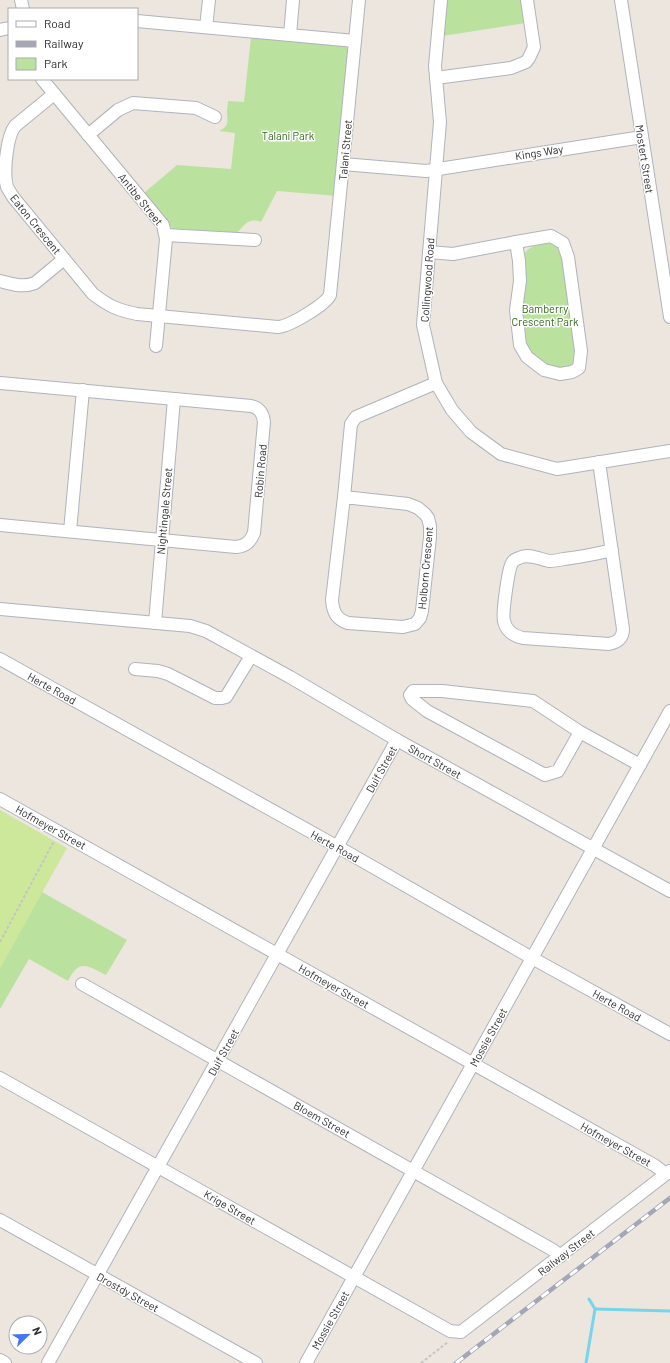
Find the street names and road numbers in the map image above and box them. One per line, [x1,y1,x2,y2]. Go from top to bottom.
street label: Talani Street [336,119,354,181]
street label: Mostert Street [633,124,657,194]
street label: Kings Way [514,142,564,162]
street label: Antibe Street [116,170,166,228]
street label: Eaton Crescent [8,191,64,257]
street label: Collingwood Road [418,237,436,323]
street label: Robin Road [251,444,269,498]
street label: Nightingale Street [154,467,174,555]
street label: Holborn Crescent [415,526,435,610]
street label: Herte Road [25,669,79,707]
street label: Short Street [406,741,464,781]
street label: Duif Street [363,743,399,795]
street label: Hofmeyer Street [13,802,89,852]
street label: Herte Road [308,827,362,865]
street label: Hofmeyer Street [296,961,372,1011]
street label: Herte Road [590,986,644,1024]
street label: Mossie Street [467,1005,509,1069]
street label: Duif Street [205,1026,241,1078]
street label: Bloem Street [291,1098,353,1140]
street label: Hofmeyer Street [578,1119,654,1169]
street label: Krige Street [202,1187,258,1227]
street label: Railway Street [535,1226,597,1278]
street label: Drostdy Street [95,1270,161,1314]
street label: Mossie Street [309,1288,351,1352]

